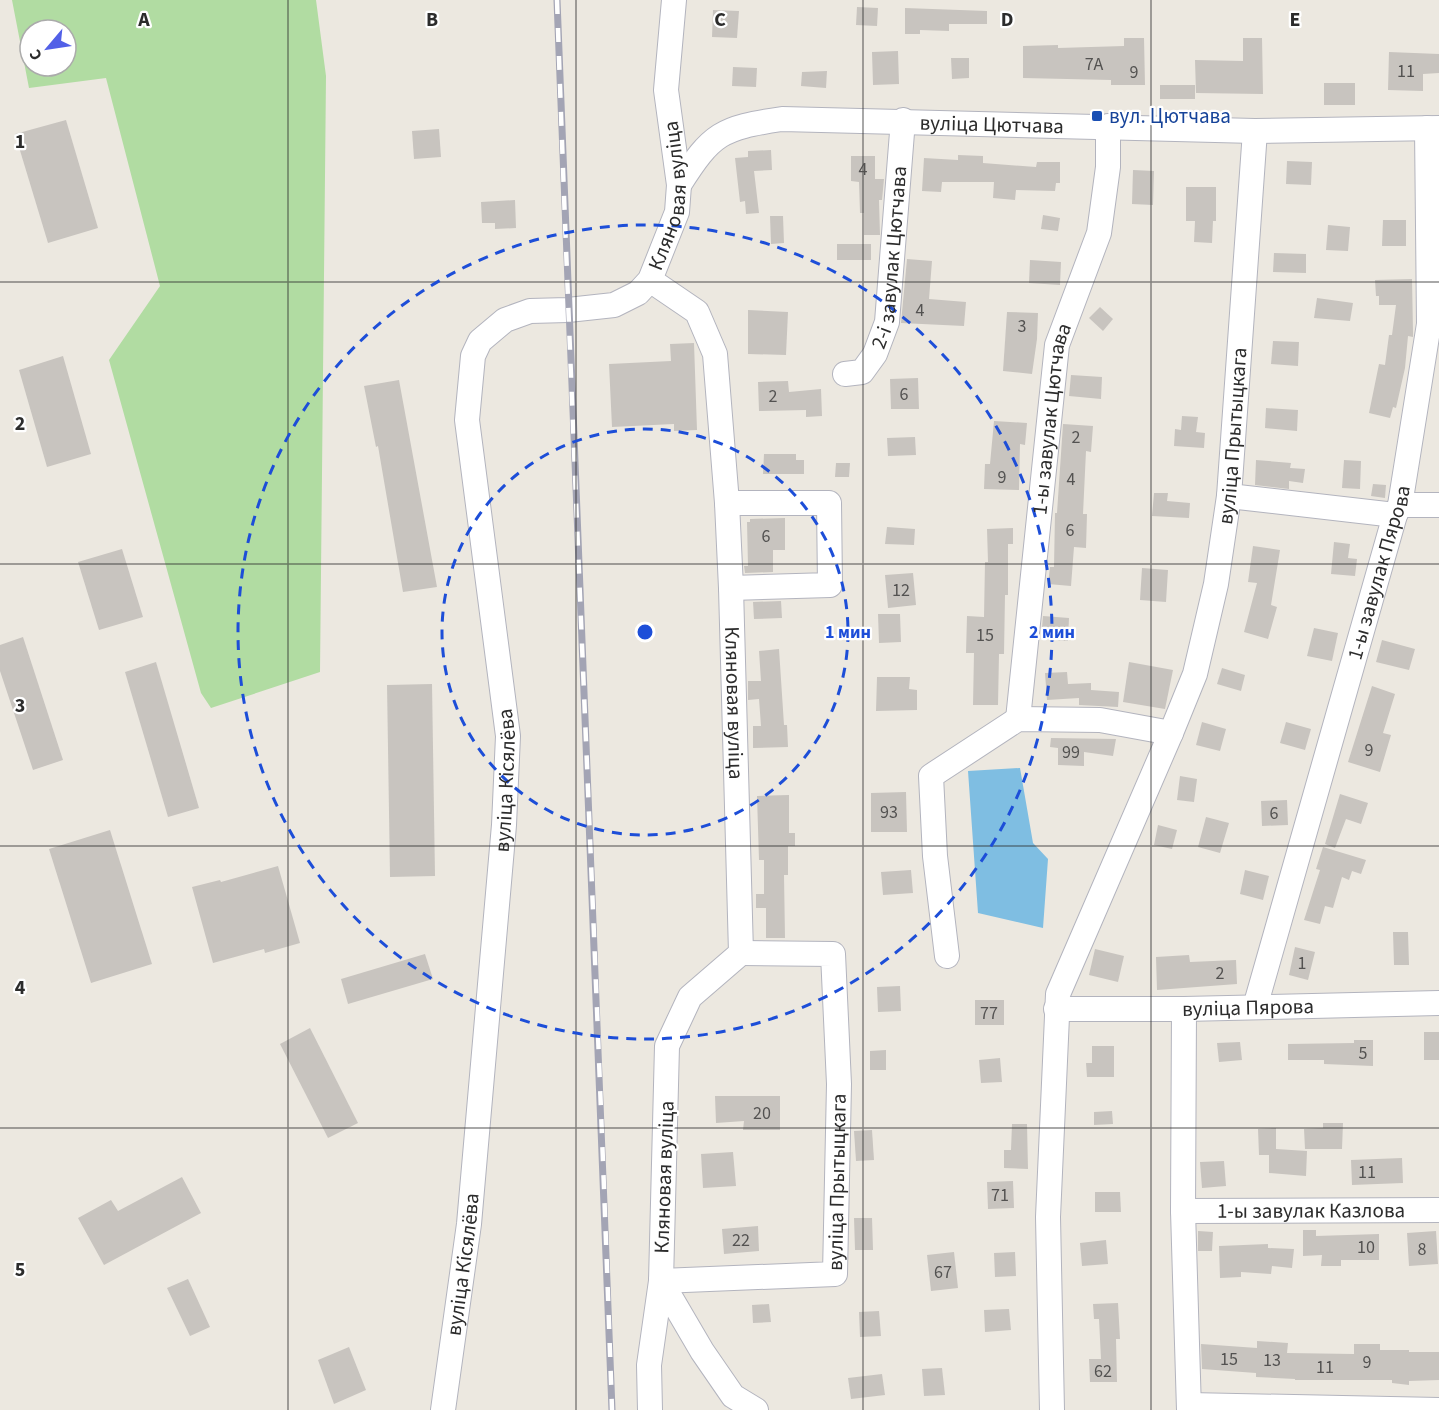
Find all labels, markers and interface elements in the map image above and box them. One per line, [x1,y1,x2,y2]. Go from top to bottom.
text: A [137,6,150,34]
text: B [426,6,438,34]
text: C [714,6,726,34]
text: D [1001,6,1013,34]
text: E [1290,6,1300,34]
north arrow [18,18,78,78]
text: С [24,45,48,64]
house number: 7А [1085,52,1104,77]
house number: 11 [1397,59,1415,84]
house number: 9 [1130,60,1139,85]
place label: вул. Цютчава [1109,101,1231,131]
street label: вуліца Цютчава [919,107,1064,141]
marker: вул. Цютчава [1090,109,1104,123]
street label: Кляновая вуліца [640,119,694,275]
text: 1 [15,128,25,156]
house number: 4 [859,157,868,182]
street label: 2-і завулак Цютчава [863,165,914,353]
house number: 4 [916,298,925,323]
house number: 3 [1018,314,1027,339]
street label: 1-ы завулак Цютчава [1024,319,1079,516]
street label: вуліца Прытыцкага [1210,346,1255,526]
house number: 6 [900,382,909,407]
house number: 2 [769,384,778,409]
text: 2 [15,410,25,438]
house number: 2 [1072,425,1081,450]
house number: 9 [998,465,1007,490]
house number: 4 [1067,467,1076,492]
street label: 1-ы завулак Пярова [1340,483,1418,663]
house number: 6 [1066,518,1075,543]
house number: 6 [762,524,771,549]
house number: 12 [892,578,910,603]
text: 1 мин [825,620,871,645]
text: 2 мин [1029,620,1075,645]
centre of rings [635,622,655,642]
house number: 15 [976,623,994,648]
street label: Кляновая вуліца [717,626,751,780]
text: 3 [15,692,25,720]
street label: вуліца Кісялёва [487,707,523,853]
house number: 9 [1365,738,1374,763]
house number: 99 [1062,740,1080,765]
house number: 93 [880,800,898,825]
house number: 6 [1270,801,1279,826]
house number: 1 [1298,951,1306,976]
house number: 2 [1216,961,1225,986]
text: 4 [15,974,26,1002]
street label: вуліца Пярова [1182,991,1314,1024]
house number: 77 [980,1001,998,1026]
house number: 5 [1359,1041,1368,1066]
street label: вуліца Прытыцкага [820,1093,854,1271]
street label: Кляновая вуліца [646,1100,682,1254]
house number: 20 [753,1101,771,1126]
house number: 11 [1358,1160,1376,1185]
house number: 71 [991,1183,1009,1208]
street label: вуліца Кісялёва [439,1192,487,1338]
street label: 1-ы завулак Казлова [1217,1195,1405,1226]
house number: 22 [732,1228,750,1253]
house number: 10 [1357,1235,1375,1260]
house number: 8 [1418,1237,1427,1262]
text: 5 [15,1256,25,1284]
house number: 67 [934,1260,952,1285]
house number: 15 [1220,1347,1238,1372]
house number: 13 [1263,1348,1281,1373]
house number: 9 [1363,1350,1372,1375]
house number: 11 [1316,1355,1334,1380]
house number: 62 [1094,1359,1112,1384]

